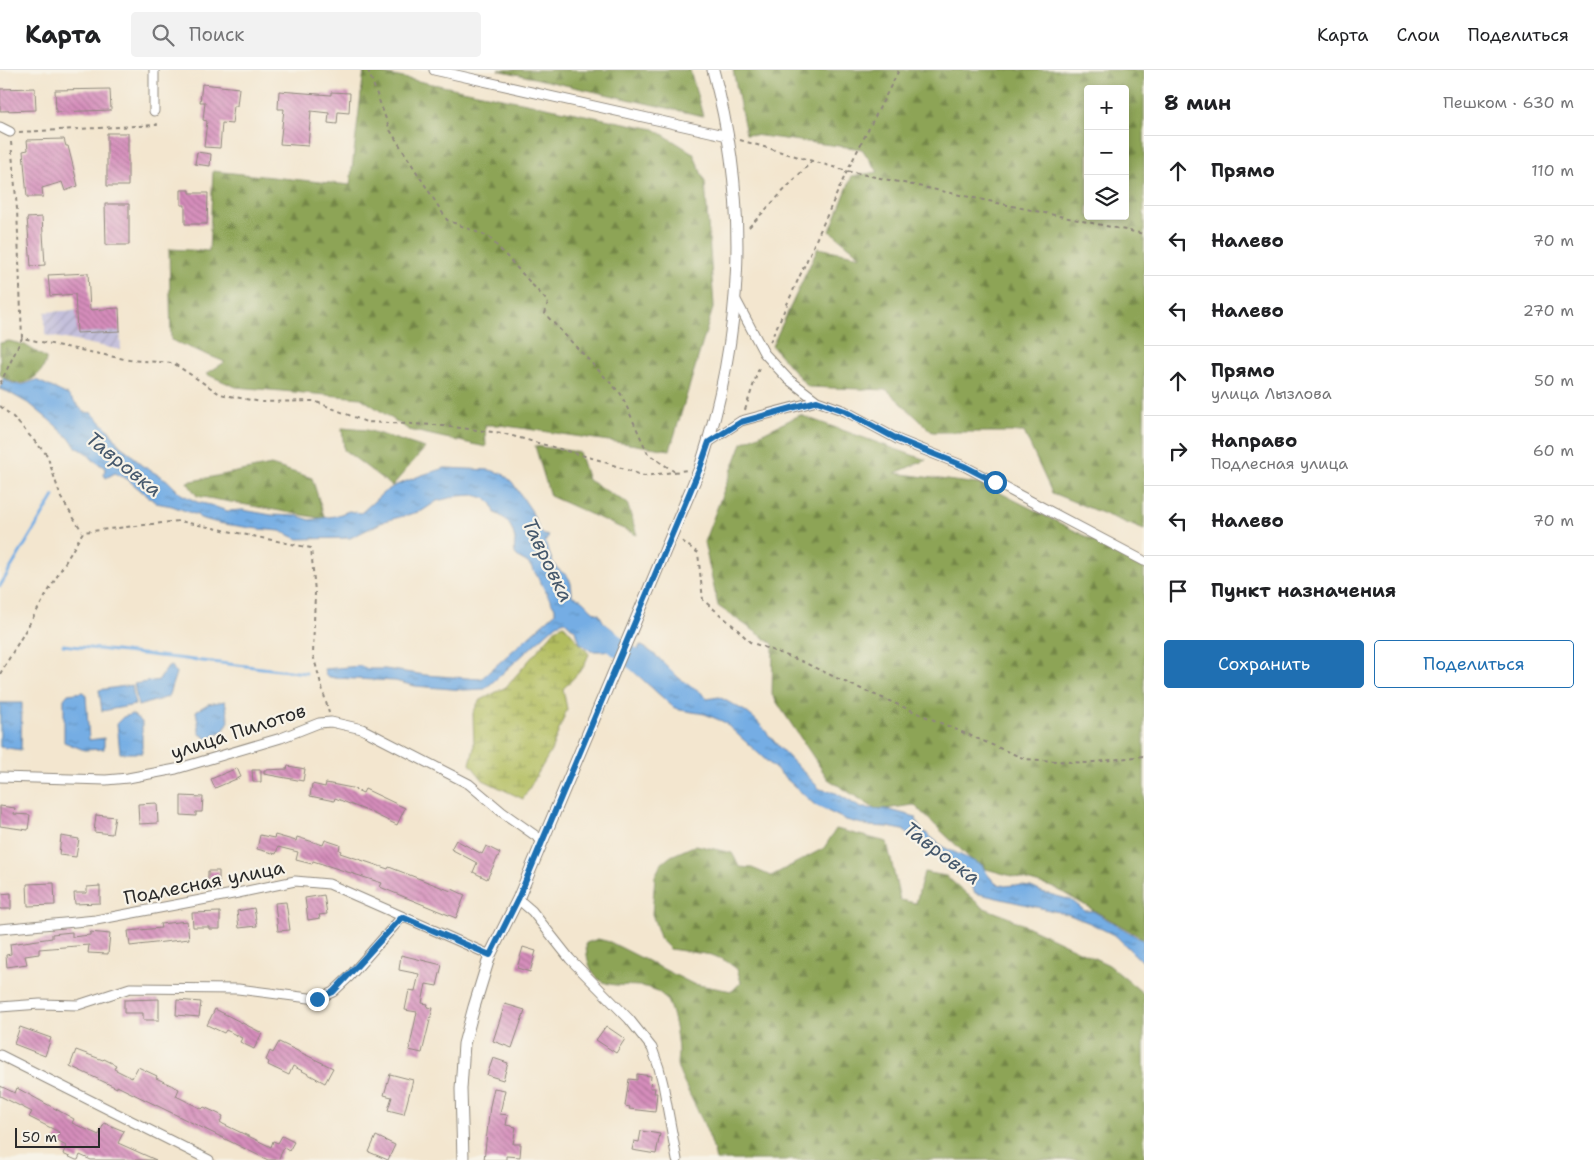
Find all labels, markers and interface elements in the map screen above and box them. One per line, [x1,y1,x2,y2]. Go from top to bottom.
search box [131,12,481,57]
text: Карта [25,19,101,51]
icon: search [149,21,177,49]
text: Поиск [189,22,244,47]
text: Карта [1317,23,1368,47]
text: Слои [1396,23,1440,47]
text: Поделиться [1468,23,1569,47]
map controls [1084,85,1129,220]
button: + [1084,85,1129,130]
text: 8 мин [1164,89,1231,117]
text: Пешком · 630 m [1443,92,1574,113]
button: − [1084,130,1129,175]
icon: ahead [1164,157,1192,185]
text: Прямо [1211,158,1275,183]
text: 110 m [1531,160,1574,181]
button: layers [1084,175,1129,220]
icon: left [1164,227,1192,255]
text: Налево [1211,228,1284,253]
text: 70 m [1533,230,1574,251]
icon: left [1164,297,1192,325]
text: Налево [1211,298,1284,323]
text: 270 m [1523,300,1574,321]
text: Прямо [1211,358,1275,383]
icon: ahead [1164,367,1192,395]
text: 50 m [1534,370,1574,391]
text: улица Лызлова [1211,383,1332,404]
water label: Тавровка [81,425,167,503]
text: Направо [1211,428,1297,453]
icon: right [1164,437,1192,465]
text: 60 m [1533,440,1574,461]
text: Подлесная улица [1211,453,1348,474]
route start [984,471,1007,494]
icon: left [1164,507,1192,535]
text: Налево [1211,508,1284,533]
text: 70 m [1533,510,1574,531]
water label: Тавровка [517,514,579,606]
icon: arrive [1164,577,1192,605]
text: Пункт назначения [1211,578,1396,603]
button: Сохранить [1164,640,1364,688]
button: Поделиться [1374,640,1574,688]
street label: улица Пилотов [167,698,309,765]
water label: Тавровка [898,815,986,891]
street label: Подлесная улица [122,855,287,910]
route end [306,988,329,1011]
scale bar [15,1125,100,1148]
text: 50 m [22,1128,57,1146]

